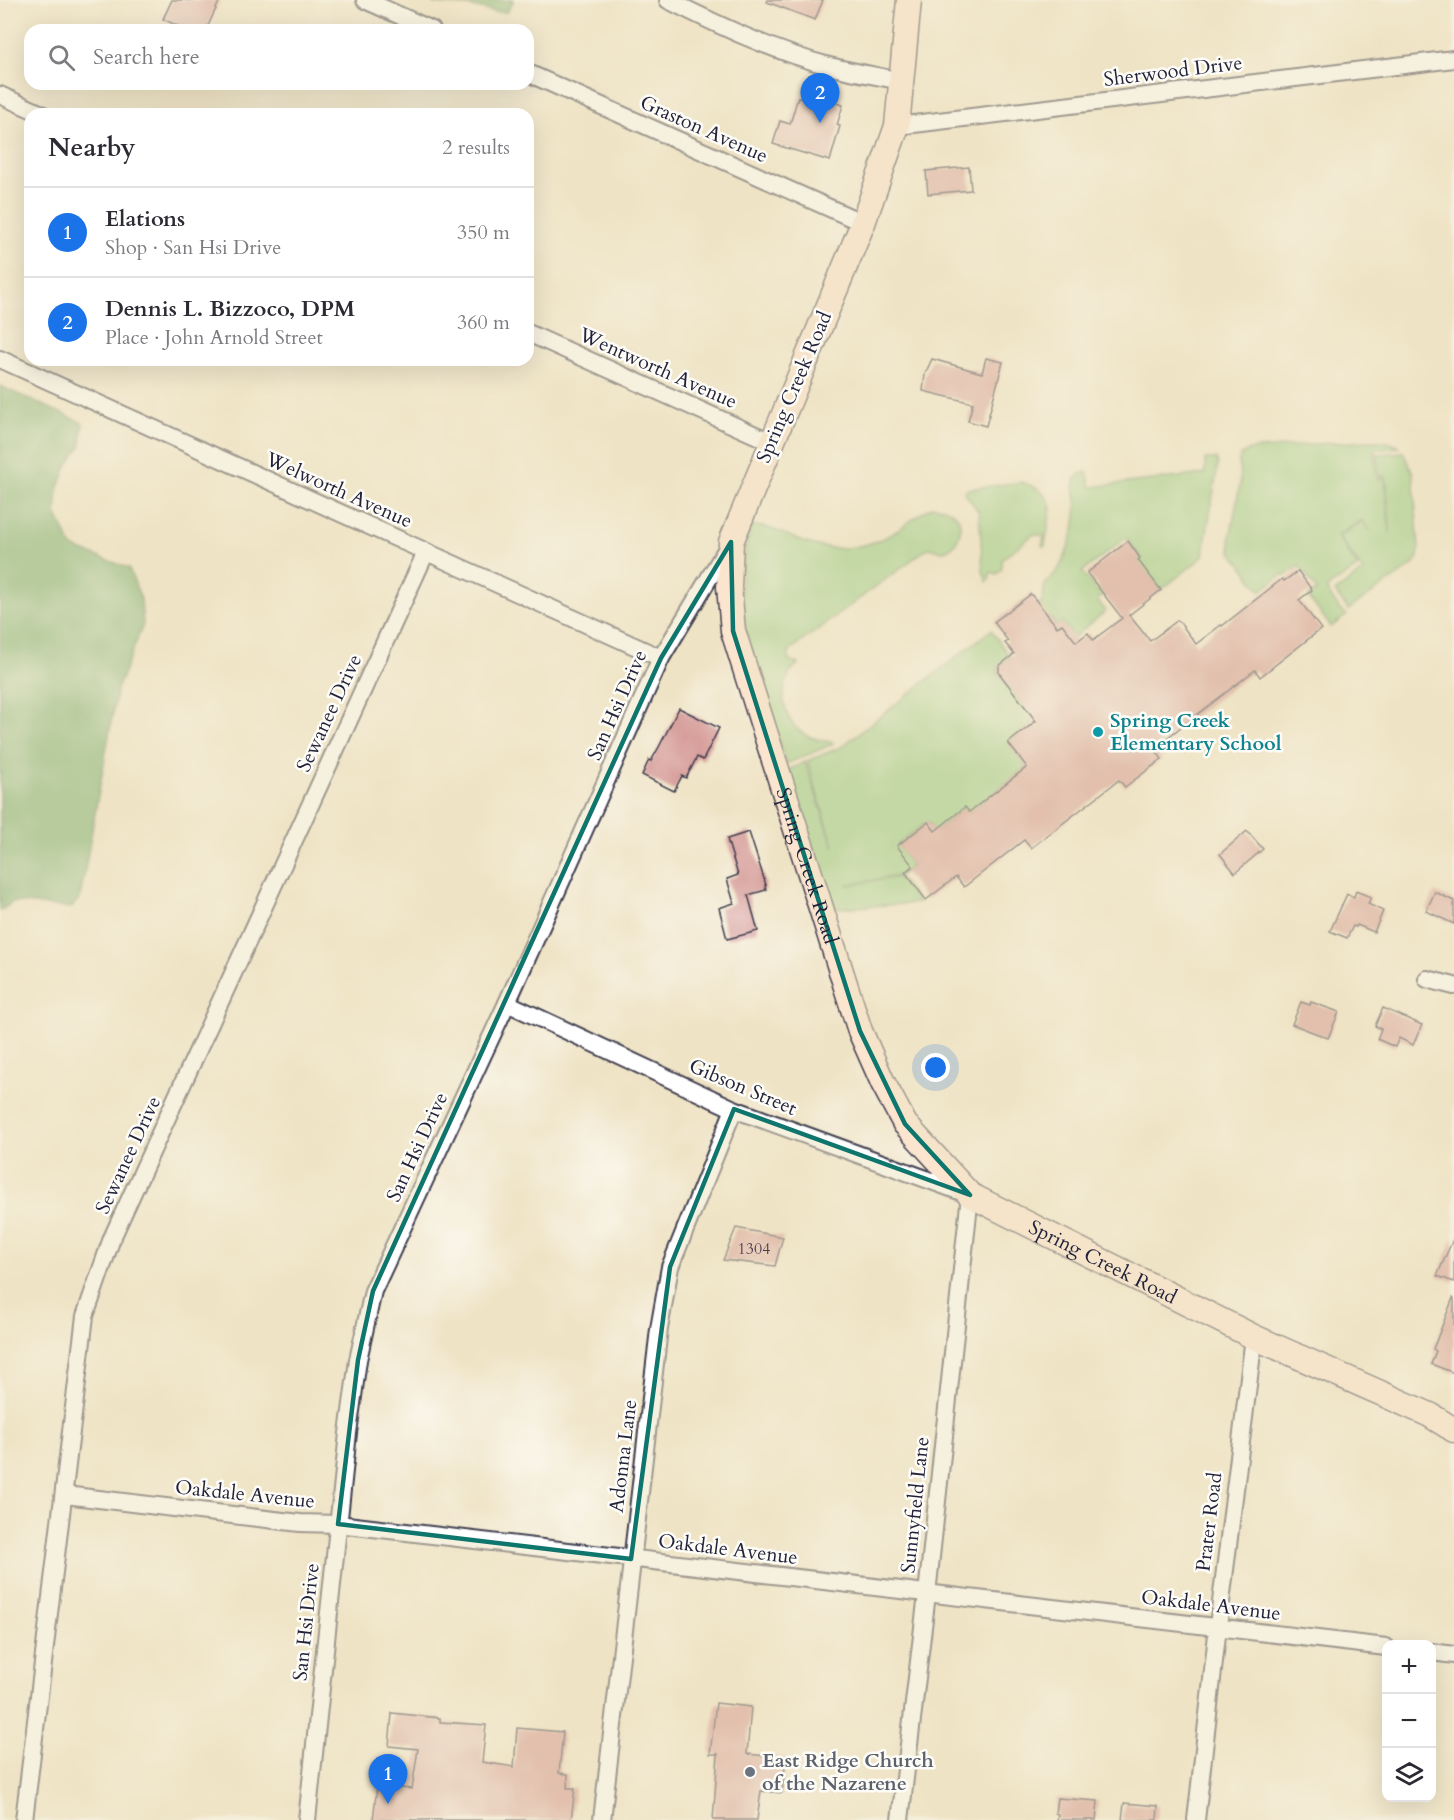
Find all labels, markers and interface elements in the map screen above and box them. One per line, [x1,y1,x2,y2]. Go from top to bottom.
search box [24,24,534,90]
icon: search [45,41,78,74]
text: Search here [93,42,200,72]
street label: Sherwood Drive [1102,49,1244,93]
pin: 2 [800,74,840,123]
street label: Graston Avenue [636,89,772,169]
text: Nearby [48,130,136,165]
text: 2 results [442,134,510,161]
text: Elations [105,204,185,234]
text: 1 [62,219,73,246]
text: 350 m [457,219,510,246]
text: Shop · San Hsi Drive [105,234,281,261]
text: Dennis L. Bizzoco, DPM [105,294,355,324]
street label: Spring Creek Road [750,307,838,467]
text: 2 [62,309,73,336]
text: 360 m [457,309,510,336]
street label: Wentworth Avenue [574,321,741,415]
text: Place · John Arnold Street [105,324,323,351]
street label: Welworth Avenue [260,445,417,534]
street label: San Hsi Drive [581,646,653,764]
street label: Sewanee Drive [290,650,368,776]
place label: Spring Creek Elementary School [1110,707,1282,757]
marker: Spring Creek Elementary School [1091,725,1105,739]
street label: Spring Creek Road [770,784,845,947]
street label: Gibson Street [685,1052,802,1122]
your location [921,1053,950,1082]
street label: San Hsi Drive [380,1088,454,1206]
street label: Sewanee Drive [89,1092,167,1218]
street label: Spring Creek Road [1024,1213,1182,1310]
house number: 1304 [738,1238,770,1260]
street label: Adonna Lane [603,1398,643,1514]
street label: Sunnyfield Lane [894,1435,936,1575]
street label: Prater Road [1190,1470,1229,1573]
street label: Oakdale Avenue [174,1473,316,1515]
street label: Oakdale Avenue [657,1527,799,1571]
street label: San Hsi Drive [286,1562,326,1682]
street label: Oakdale Avenue [1140,1583,1282,1627]
map controls [1382,1640,1436,1802]
button: + [1382,1640,1436,1694]
button: − [1382,1694,1436,1748]
place label: East Ridge Church of the Nazarene [762,1747,934,1797]
button: layers [1382,1748,1436,1802]
pin: 1 [368,1754,408,1804]
marker: East Ridge Church of the Nazarene [743,1765,757,1779]

